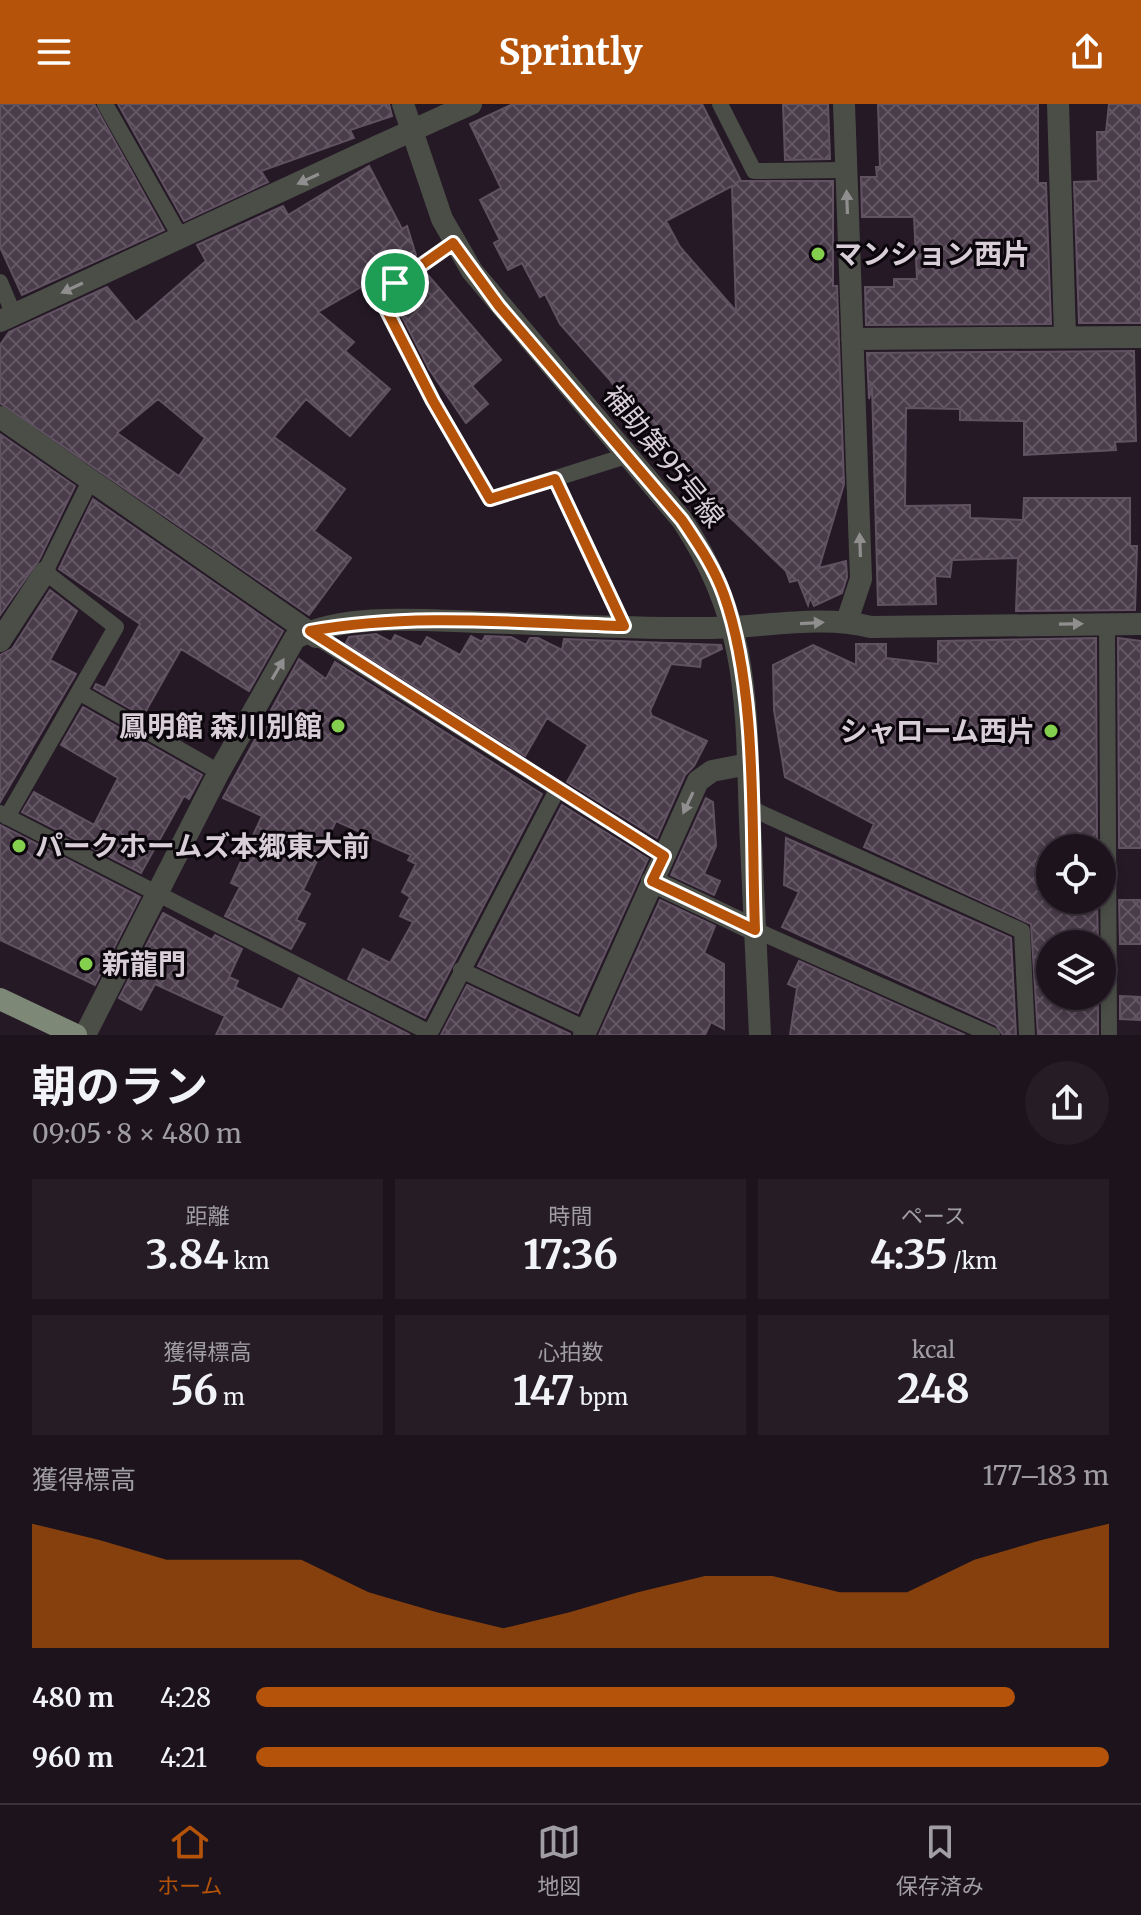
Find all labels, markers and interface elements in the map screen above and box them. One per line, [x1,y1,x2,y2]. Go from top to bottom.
icon: menu [32,30,76,74]
text: Sprintly [498,30,643,75]
icon: share [1065,30,1109,74]
one-way arrow [296,172,319,186]
one-way arrow [841,189,854,214]
place label: マンション西片 [834,236,1030,272]
marker: マンション西片 [809,245,827,263]
pin [361,249,429,317]
icon: arrive [373,261,417,305]
one-way arrow [60,281,83,295]
street label: 補助第95号線 [596,378,732,534]
one-way arrow [853,532,866,557]
one-way arrow [800,616,825,629]
one-way arrow [1059,618,1084,630]
one-way arrow [271,658,285,680]
place label: 鳳明館 森川別館 [119,708,322,744]
place label: シャローム西片 [840,713,1035,749]
marker: 鳳明館 森川別館 [329,717,347,735]
marker: シャローム西片 [1042,722,1060,740]
one-way arrow [682,791,695,815]
place label: パークホームズ本郷東大前 [35,828,370,864]
map controls [1036,834,1116,1010]
button: locate [1036,834,1116,914]
marker: パークホームズ本郷東大前 [10,837,28,855]
button: layers [1036,930,1116,1010]
place label: 新龍門 [102,946,186,982]
marker: 新龍門 [77,955,95,973]
text: 朝のラン [32,1059,208,1114]
button: share [1025,1061,1109,1145]
text: 09:05 · 8 × 480 m [32,1117,242,1150]
text: 距離 [185,1202,230,1230]
text: 時間 [548,1202,593,1230]
text: ペース [901,1202,966,1230]
text: 3.84 [145,1230,229,1280]
text: 17:36 [523,1230,618,1280]
text: 4:35 [870,1230,948,1280]
text: km [229,1247,270,1275]
text: /km [948,1247,997,1275]
text: kcal [912,1336,955,1364]
text: 獲得標高 [163,1338,252,1366]
text: 心拍数 [537,1338,604,1366]
text: 248 [897,1364,970,1414]
text: 56 [170,1366,218,1416]
text: 147 [513,1366,575,1416]
text: m [218,1383,245,1411]
text: bpm [575,1383,628,1411]
text: 177–183 m [982,1459,1109,1492]
text: 獲得標高 [32,1463,136,1496]
text: 480 m [32,1681,114,1714]
text: 4:28 [160,1681,211,1714]
text: 960 m [32,1741,113,1774]
text: 4:21 [160,1741,207,1774]
tab: ホーム [157,1820,223,1900]
tab: 地図 [537,1820,581,1900]
tab: 保存済み [896,1820,984,1900]

